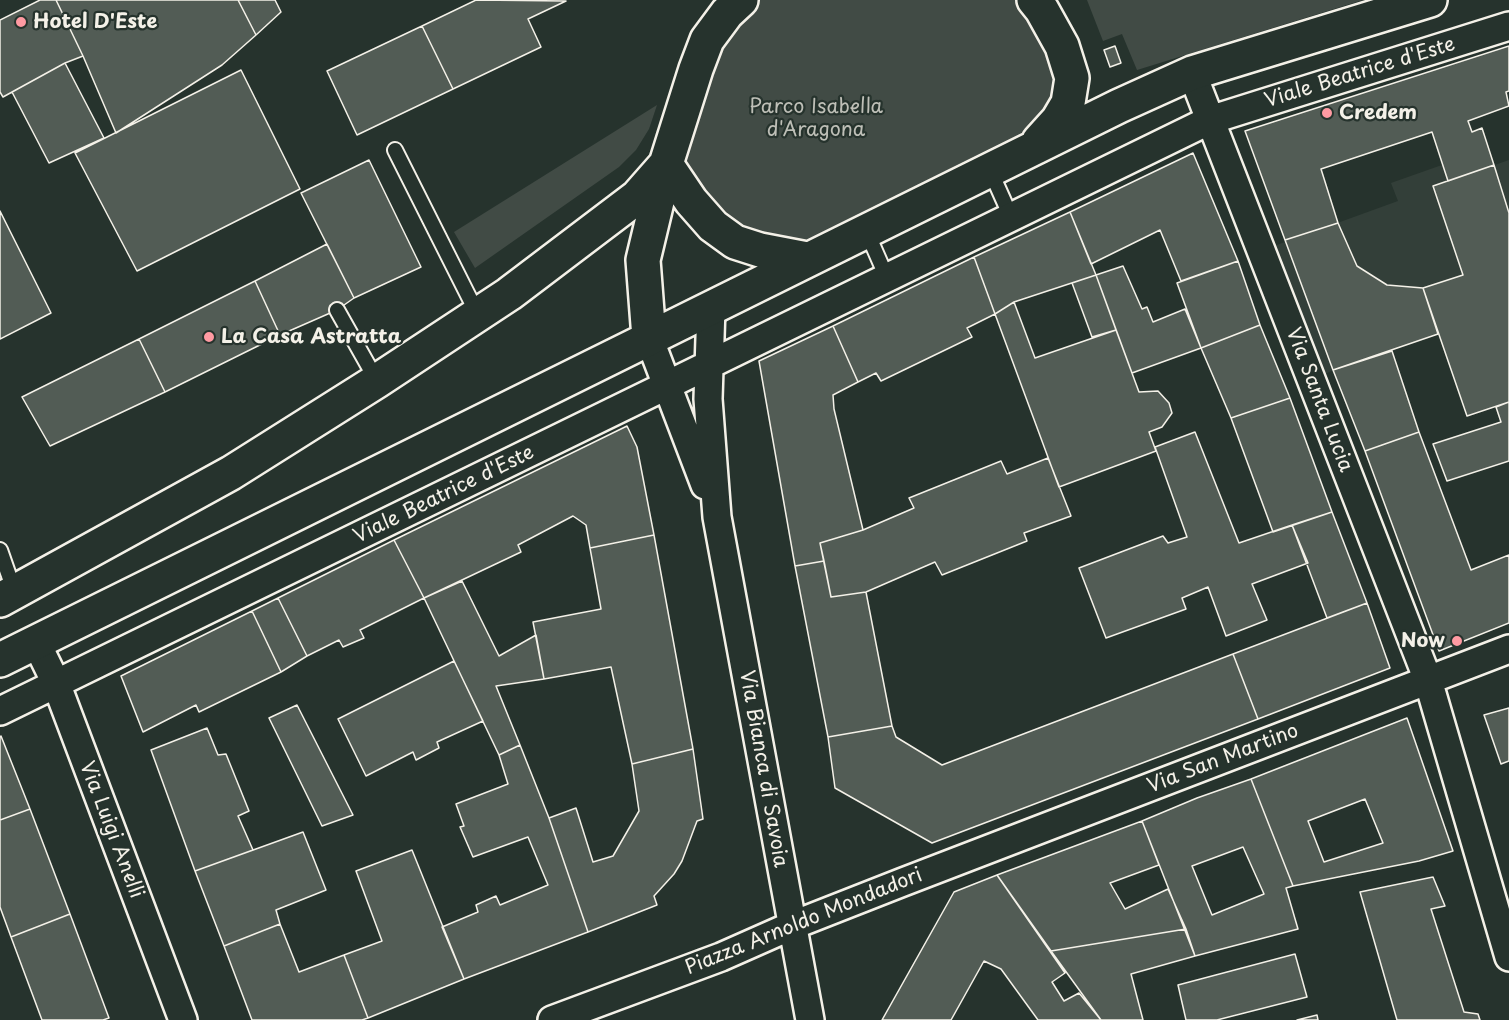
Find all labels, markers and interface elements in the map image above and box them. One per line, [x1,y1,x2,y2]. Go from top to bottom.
place label: Hotel D'Este [33,10,157,34]
marker: Hotel D'Este [14,15,28,29]
street label: Viale Beatrice d'Este [1262,33,1458,113]
park label: Parco Isabella d'Aragona [749,95,883,142]
place label: Credem [1339,101,1417,125]
marker: Credem [1320,106,1334,120]
place label: La Casa Astratta [221,325,401,349]
street label: Via Santa Lucia [1280,325,1358,475]
marker: La Casa Astratta [202,330,216,344]
street label: Viale Beatrice d'Este [350,441,538,549]
place label: Now [1401,629,1445,653]
marker: Now [1450,634,1464,648]
street label: Via Bianca di Savoia [734,669,792,869]
street label: Via San Martino [1144,719,1302,799]
street label: Via Luigi Anelli [74,758,148,902]
street label: Piazza Arnoldo Mondadori [682,863,926,981]

